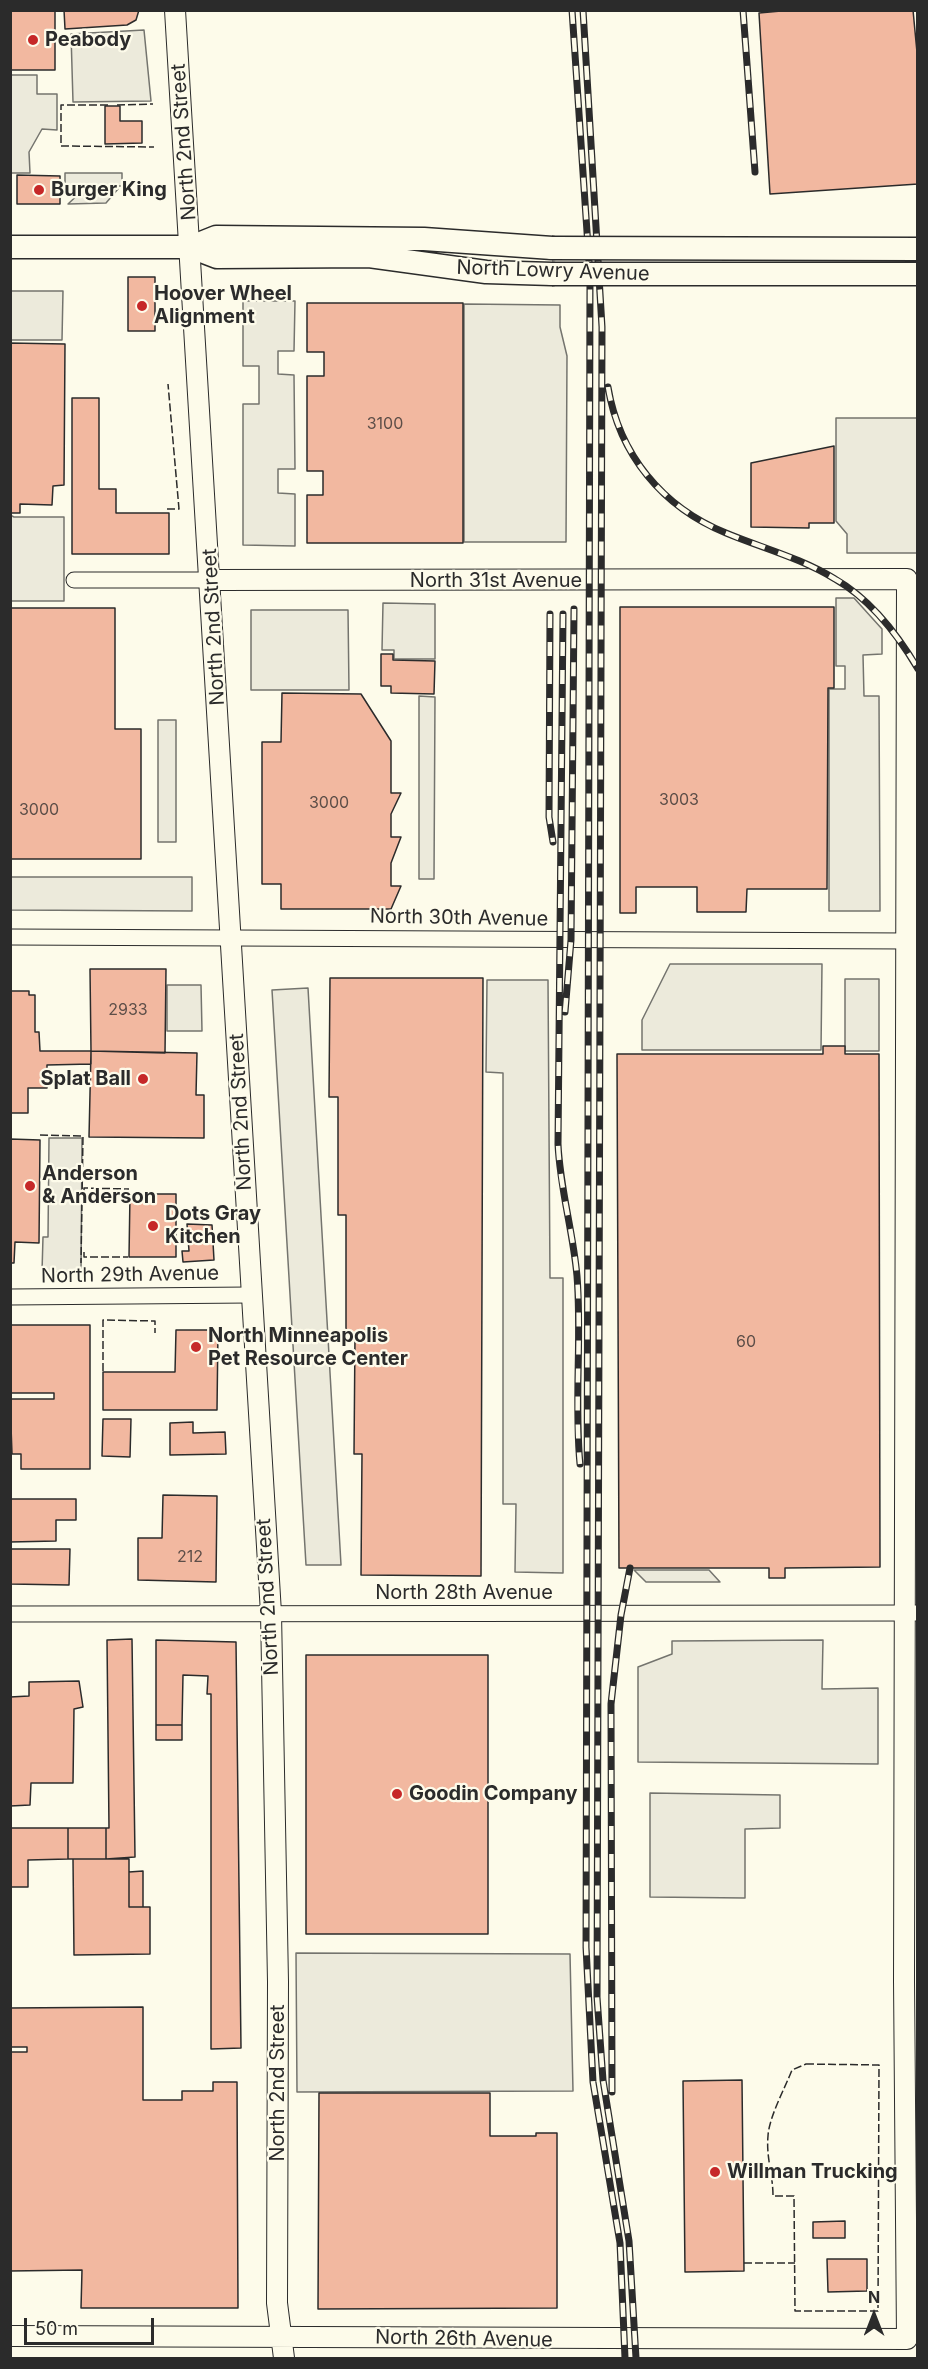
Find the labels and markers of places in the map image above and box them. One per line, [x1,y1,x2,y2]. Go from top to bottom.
place label: Peabody [45,28,131,52]
marker: Peabody [26,33,40,47]
place label: Burger King [51,178,167,202]
marker: Burger King [32,183,46,197]
place label: Hoover Wheel Alignment [154,282,292,329]
marker: Hoover Wheel Alignment [135,299,149,313]
place label: Splat Ball [41,1067,131,1091]
marker: Splat Ball [136,1072,150,1086]
place label: Anderson & Anderson [42,1162,156,1209]
marker: Anderson & Anderson [23,1179,37,1193]
place label: Dots Gray Kitchen [165,1202,261,1249]
marker: Dots Gray Kitchen [146,1219,160,1233]
place label: North Minneapolis Pet Resource Center [208,1324,408,1371]
marker: North Minneapolis Pet Resource Center [189,1340,203,1354]
place label: Goodin Company [409,1782,578,1806]
marker: Goodin Company [390,1787,404,1801]
place label: Willman Trucking [727,2160,898,2184]
marker: Willman Trucking [708,2165,722,2179]

